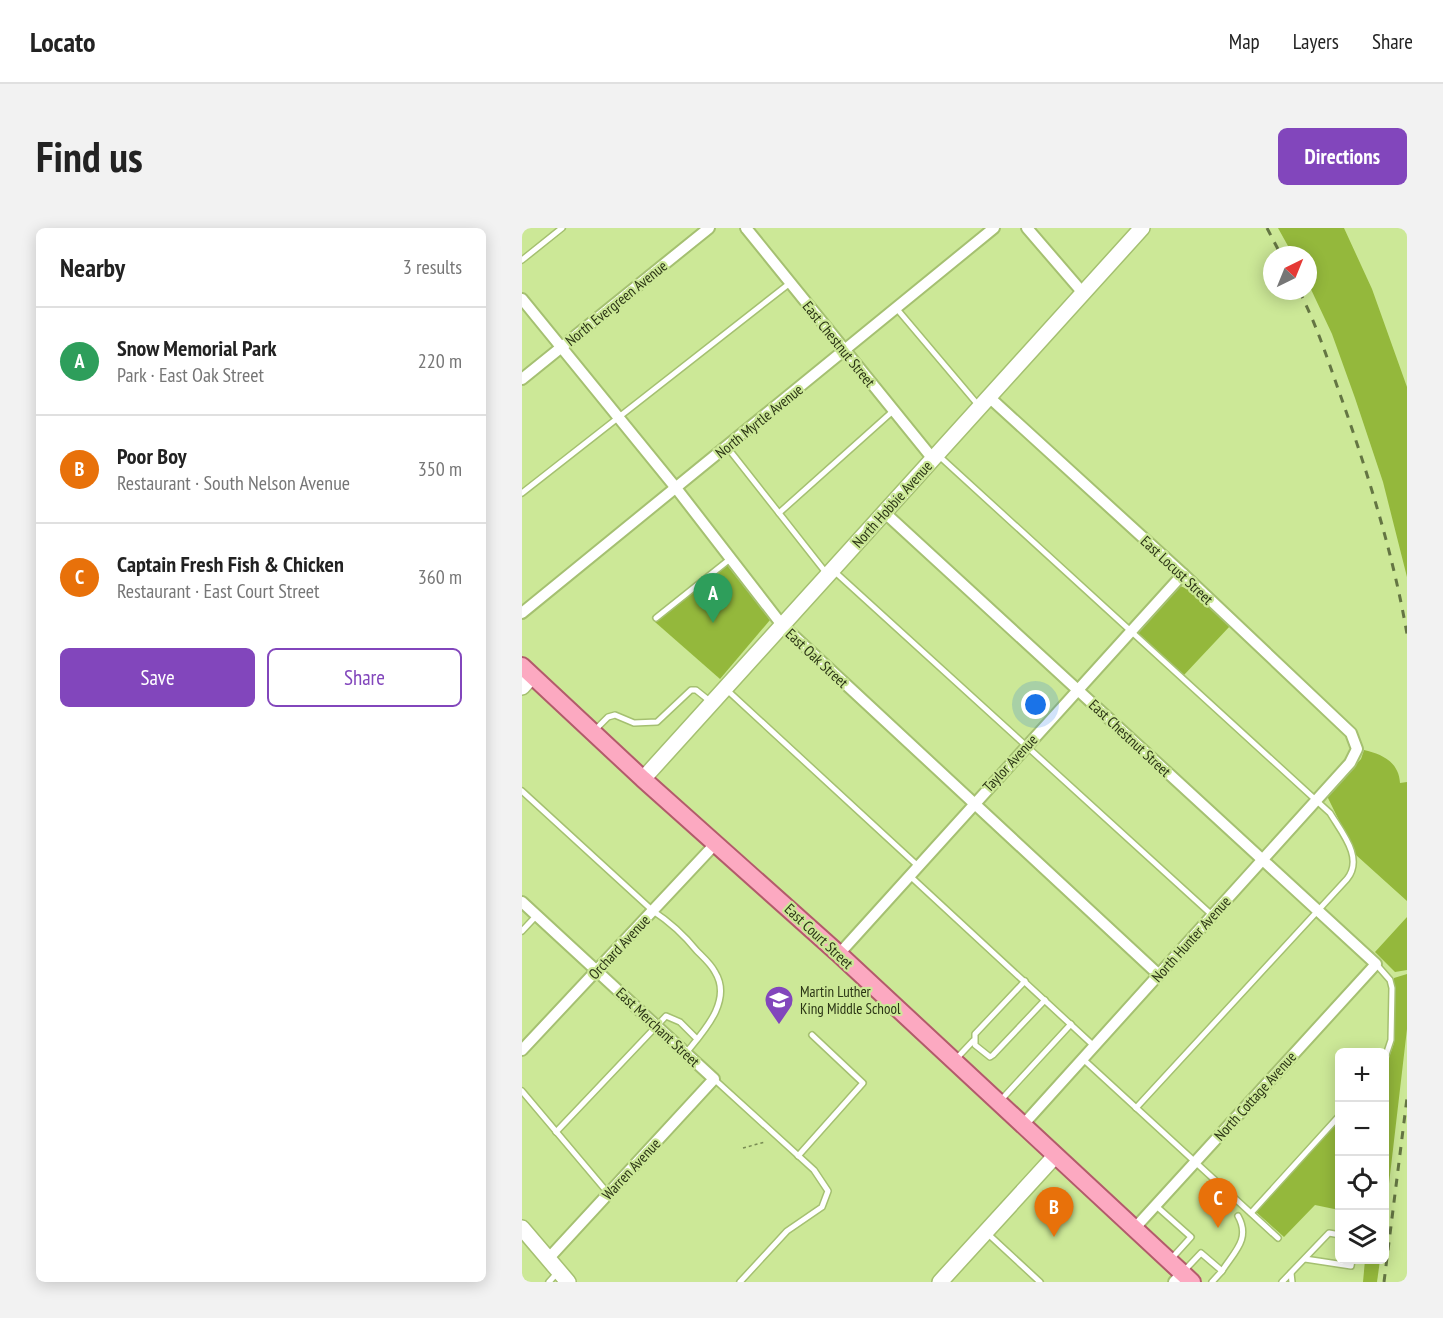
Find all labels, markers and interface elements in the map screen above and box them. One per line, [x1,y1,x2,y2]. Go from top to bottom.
text: Locato [30,23,96,60]
text: Map [1229,28,1260,55]
text: Layers [1293,28,1339,55]
text: Share [1372,28,1413,55]
button: Directions [1278,128,1407,185]
text: Find us [36,129,143,184]
north arrow [1263,246,1317,300]
text: Nearby [60,251,125,284]
text: 3 results [403,254,462,280]
street label: North Evergreen Avenue [561,256,671,350]
street label: East Chestnut Street [799,297,879,391]
text: Snow Memorial Park [117,334,277,362]
text: A [74,348,85,374]
text: 220 m [418,348,462,374]
text: Park · East Oak Street [117,362,264,388]
street label: North Myrtle Avenue [711,380,807,462]
text: Poor Boy [117,442,187,470]
text: B [75,456,84,482]
text: 350 m [418,456,462,482]
street label: North Hobbie Avenue [848,457,936,551]
text: Restaurant · South Nelson Avenue [117,470,350,496]
street label: East Locust Street [1137,532,1217,608]
text: Captain Fresh Fish & Chicken [117,550,344,578]
text: C [75,564,84,590]
text: 360 m [418,564,462,590]
pin: A [694,574,732,623]
text: Restaurant · East Court Street [117,578,320,604]
street label: East Oak Street [782,624,852,692]
button: Save [60,648,255,707]
button: Share [267,648,462,707]
your location [1021,690,1050,719]
street label: East Chestnut Street [1085,695,1175,781]
street label: Taylor Avenue [979,730,1041,796]
street label: North Hunter Avenue [1147,892,1235,986]
street label: East Court Street [781,899,857,973]
street label: Orchard Avenue [584,911,654,983]
place label: Martin Luther King Middle School [800,982,901,1018]
street label: East Merchant Street [612,983,704,1071]
school or university icon: Martin Luther King Middle School [763,984,795,1026]
street label: North Cottage Avenue [1210,1047,1300,1145]
map controls [1335,1048,1389,1264]
button: + [1335,1048,1389,1102]
button: − [1335,1102,1389,1156]
street label: Warren Avenue [598,1134,664,1204]
button: locate [1335,1156,1389,1210]
pin: C [1198,1178,1238,1228]
pin: B [1034,1188,1074,1237]
button: layers [1335,1210,1389,1264]

